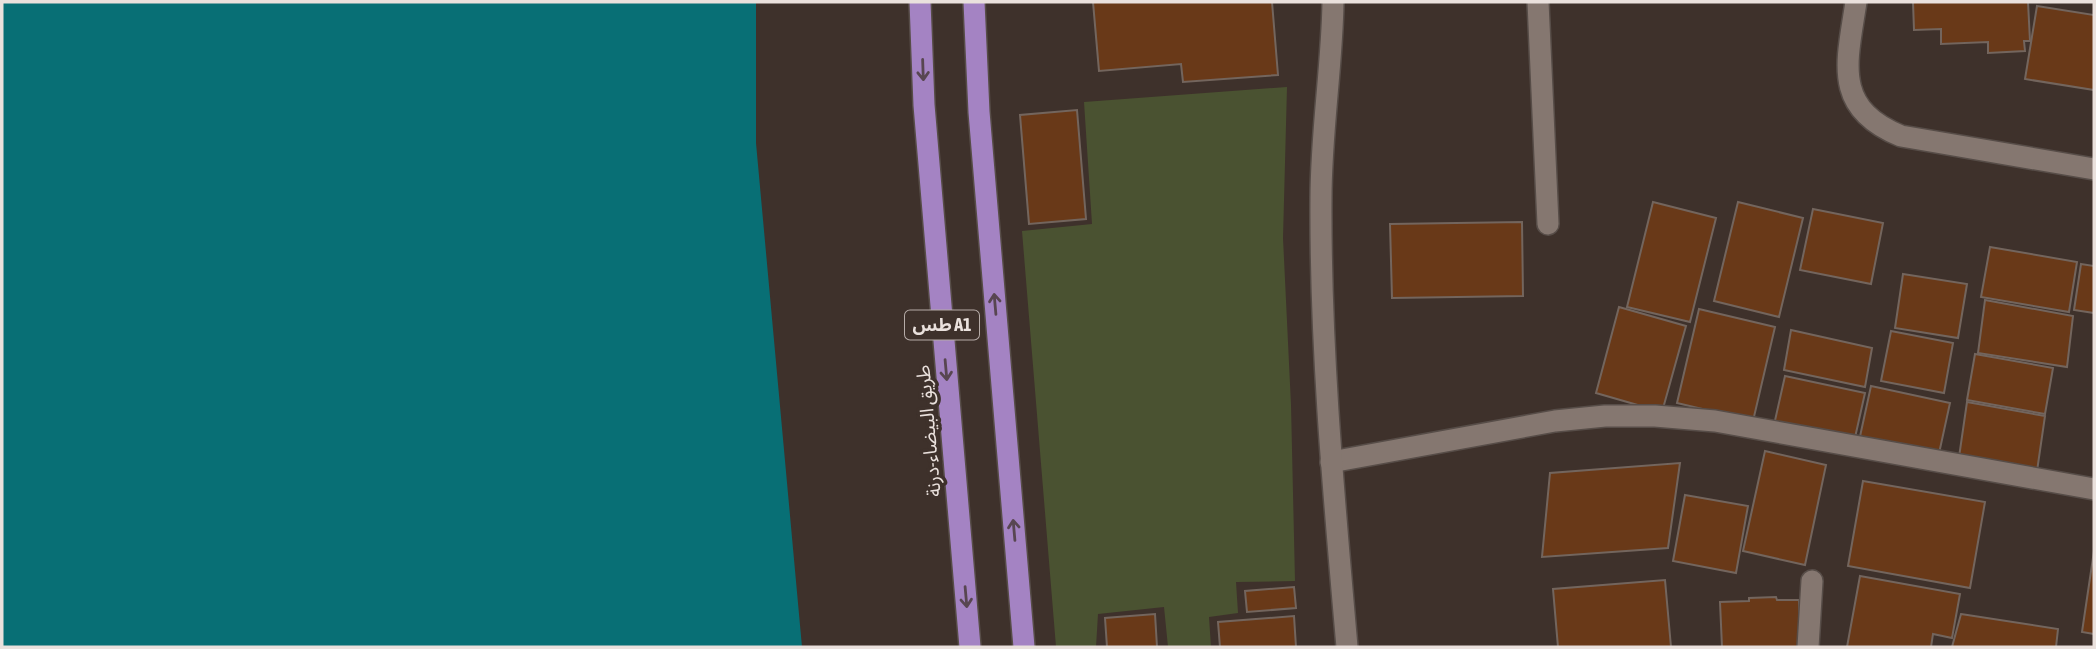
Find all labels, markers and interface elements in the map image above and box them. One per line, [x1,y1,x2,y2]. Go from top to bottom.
one-way arrow [917,58,930,81]
one-way arrow [989,293,1002,315]
road number: طس A1 [905,310,979,340]
one-way arrow [940,358,953,381]
street label: طريق البيضاء-درنة [911,364,946,498]
one-way arrow [1008,519,1021,542]
one-way arrow [959,585,972,607]

